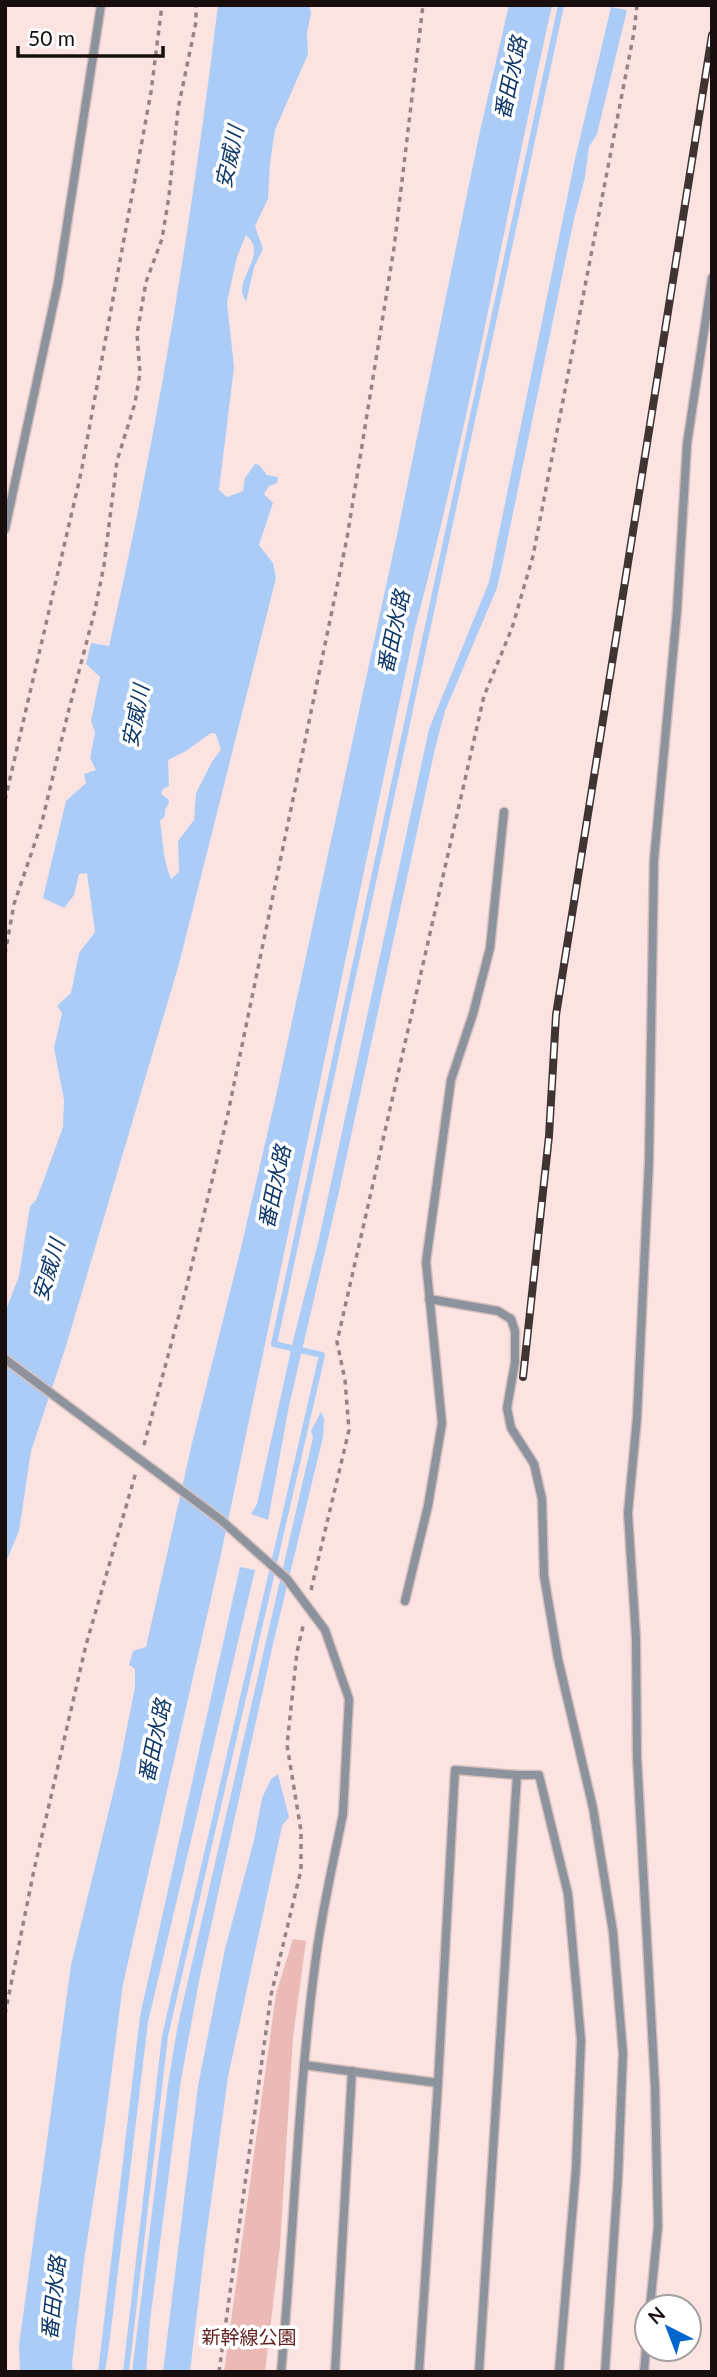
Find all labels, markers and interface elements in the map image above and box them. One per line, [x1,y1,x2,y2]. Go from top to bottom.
scale bar [18,14,163,58]
text: 50 m [28,25,75,50]
water label: 番田水路 [489,32,531,121]
water label: 安威川 [210,121,248,190]
water label: 番田水路 [372,586,414,675]
water label: 安威川 [116,680,153,749]
water label: 番田水路 [253,1141,295,1230]
water label: 安威川 [26,1234,69,1303]
water label: 番田水路 [133,1695,175,1784]
water label: 番田水路 [36,2253,70,2341]
north arrow [633,2293,703,2363]
text: N [643,2302,669,2328]
park label: 新幹線公園 [201,2325,297,2348]

